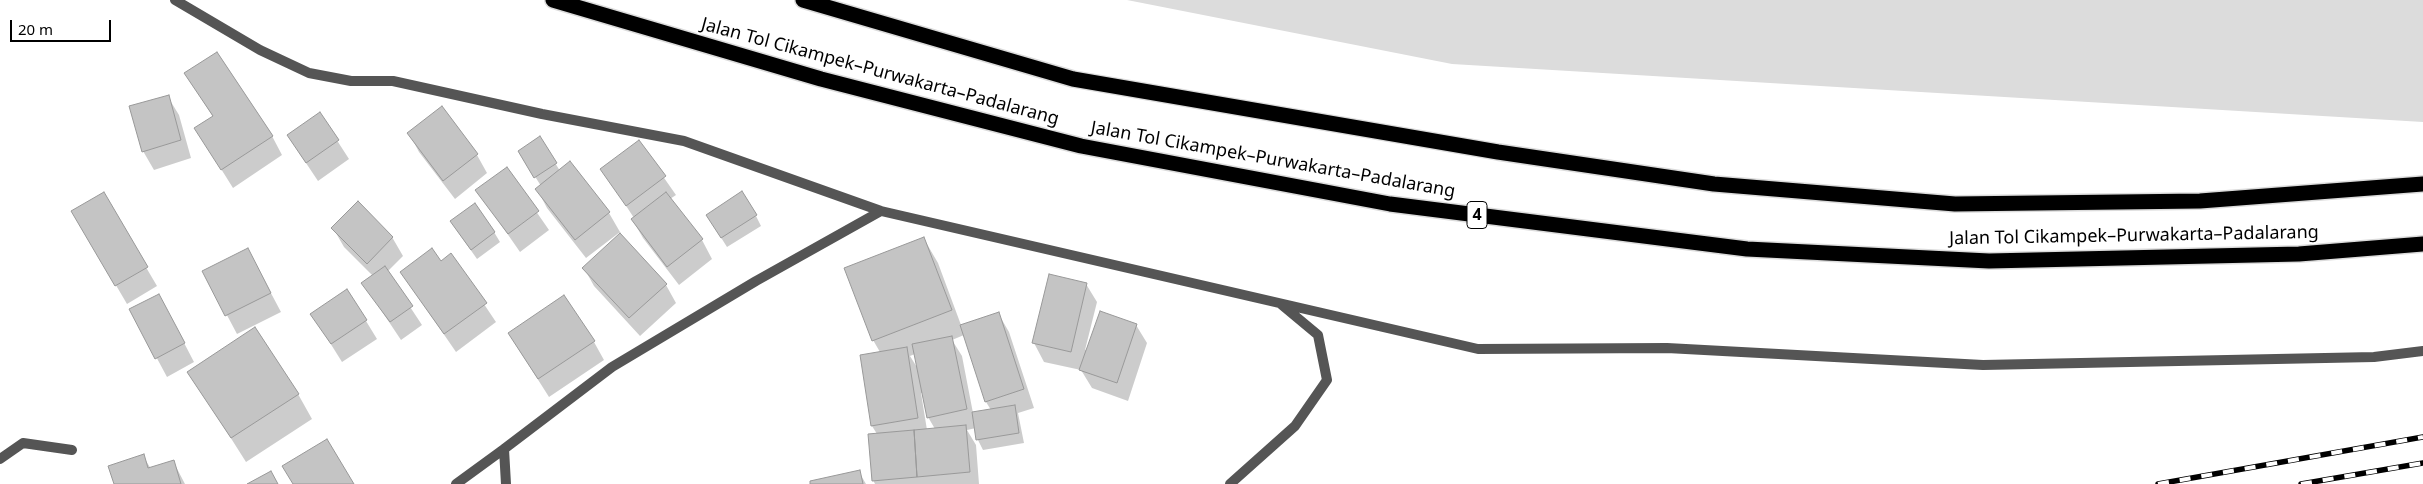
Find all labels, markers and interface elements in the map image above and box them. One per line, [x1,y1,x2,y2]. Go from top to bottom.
scale bar [12,10,114,42]
street label: Jalan Tol Cikampek–Purwakarta–Padalarang [699,14,1061,130]
text: 20 m [18,19,53,39]
street label: Jalan Tol Cikampek–Purwakarta–Padalarang [1089,117,1457,203]
road number: 4 [1467,202,1487,228]
street label: Jalan Tol Cikampek–Purwakarta–Padalarang [1949,222,2319,250]

